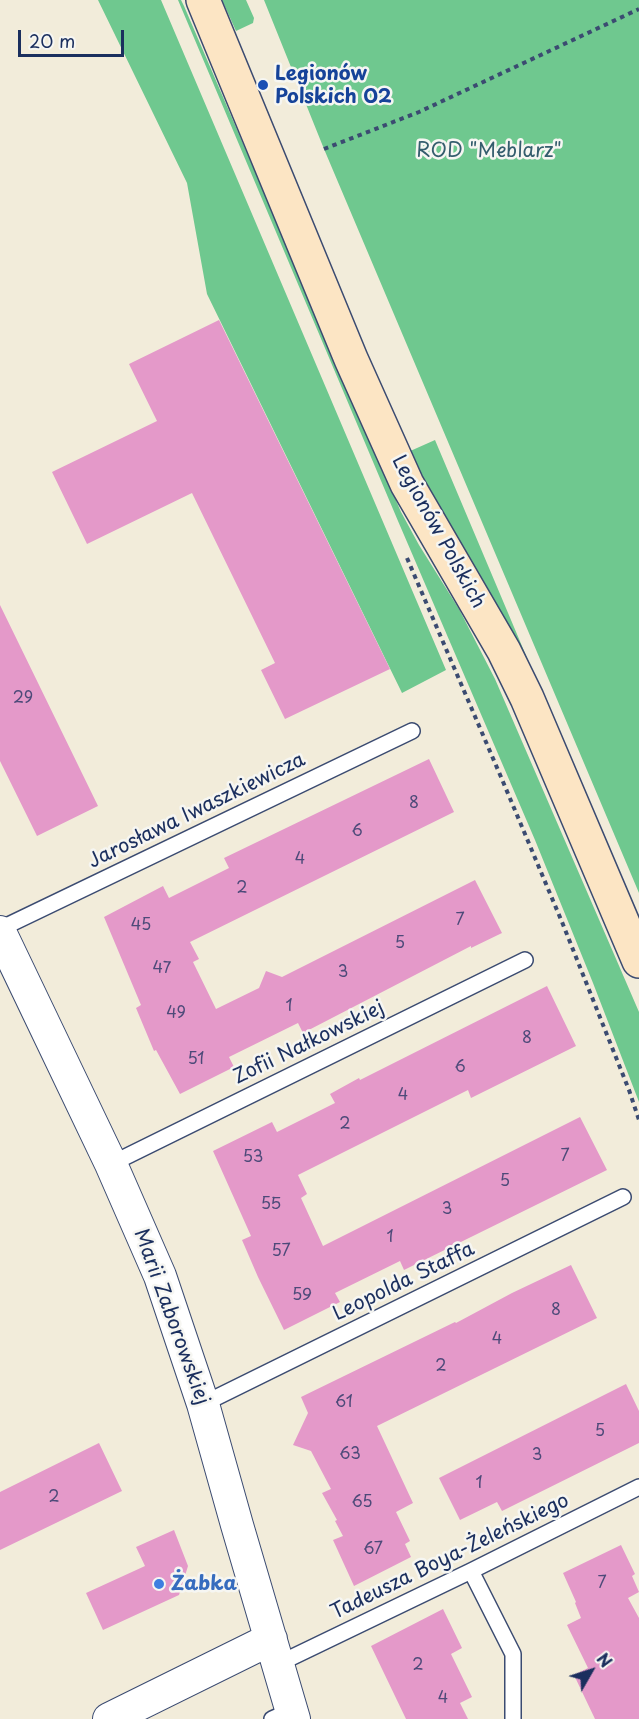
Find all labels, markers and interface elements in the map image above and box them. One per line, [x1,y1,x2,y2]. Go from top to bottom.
scale bar [21,18,128,56]
text: 20 m [29,27,75,54]
place label: Legionów Polskich 02 [275,62,392,109]
marker: Legionów Polskich 02 [256,78,270,92]
park label: ROD "Meblarz" [416,139,562,163]
street label: Legionów Polskich [386,451,490,613]
house number: 29 [13,689,33,709]
street label: Jarosława Iwaszkiewicza [85,748,309,874]
house number: 8 [409,794,419,814]
house number: 6 [351,822,363,842]
house number: 4 [295,850,305,870]
house number: 2 [236,879,248,899]
house number: 7 [455,911,465,931]
house number: 45 [131,916,151,936]
house number: 5 [395,934,405,954]
house number: 47 [153,959,171,979]
house number: 3 [338,963,348,983]
street label: Zofii Nałkowskiej [230,996,388,1090]
house number: 1 [285,997,293,1017]
house number: 49 [166,1004,186,1024]
house number: 8 [522,1029,532,1049]
house number: 51 [187,1050,205,1070]
house number: 6 [454,1058,466,1078]
house number: 4 [398,1086,408,1106]
house number: 2 [339,1115,351,1135]
house number: 7 [560,1147,570,1167]
house number: 53 [243,1148,263,1168]
house number: 5 [500,1172,510,1192]
house number: 55 [261,1195,281,1215]
house number: 3 [442,1200,452,1220]
street label: Marii Zaborowskiej [128,1226,214,1408]
house number: 1 [386,1228,394,1248]
street label: Leopolda Staffa [329,1237,479,1327]
house number: 57 [271,1242,291,1262]
house number: 59 [292,1286,312,1306]
house number: 8 [551,1301,561,1321]
house number: 4 [492,1330,502,1350]
house number: 2 [435,1357,447,1377]
house number: 61 [335,1393,353,1413]
house number: 5 [595,1422,605,1442]
house number: 63 [339,1445,361,1465]
house number: 3 [532,1446,542,1466]
house number: 1 [475,1474,483,1494]
house number: 2 [48,1488,60,1508]
street label: Tadeusza Boya-Żeleńskiego [327,1489,573,1625]
house number: 65 [351,1493,373,1513]
house number: 67 [363,1540,383,1560]
place label: Żabka [171,1572,237,1596]
house number: 7 [597,1574,607,1594]
marker: Żabka [152,1577,166,1591]
north arrow [561,1641,621,1701]
text: N [592,1647,618,1672]
house number: 2 [412,1656,424,1676]
house number: 4 [438,1689,448,1709]

